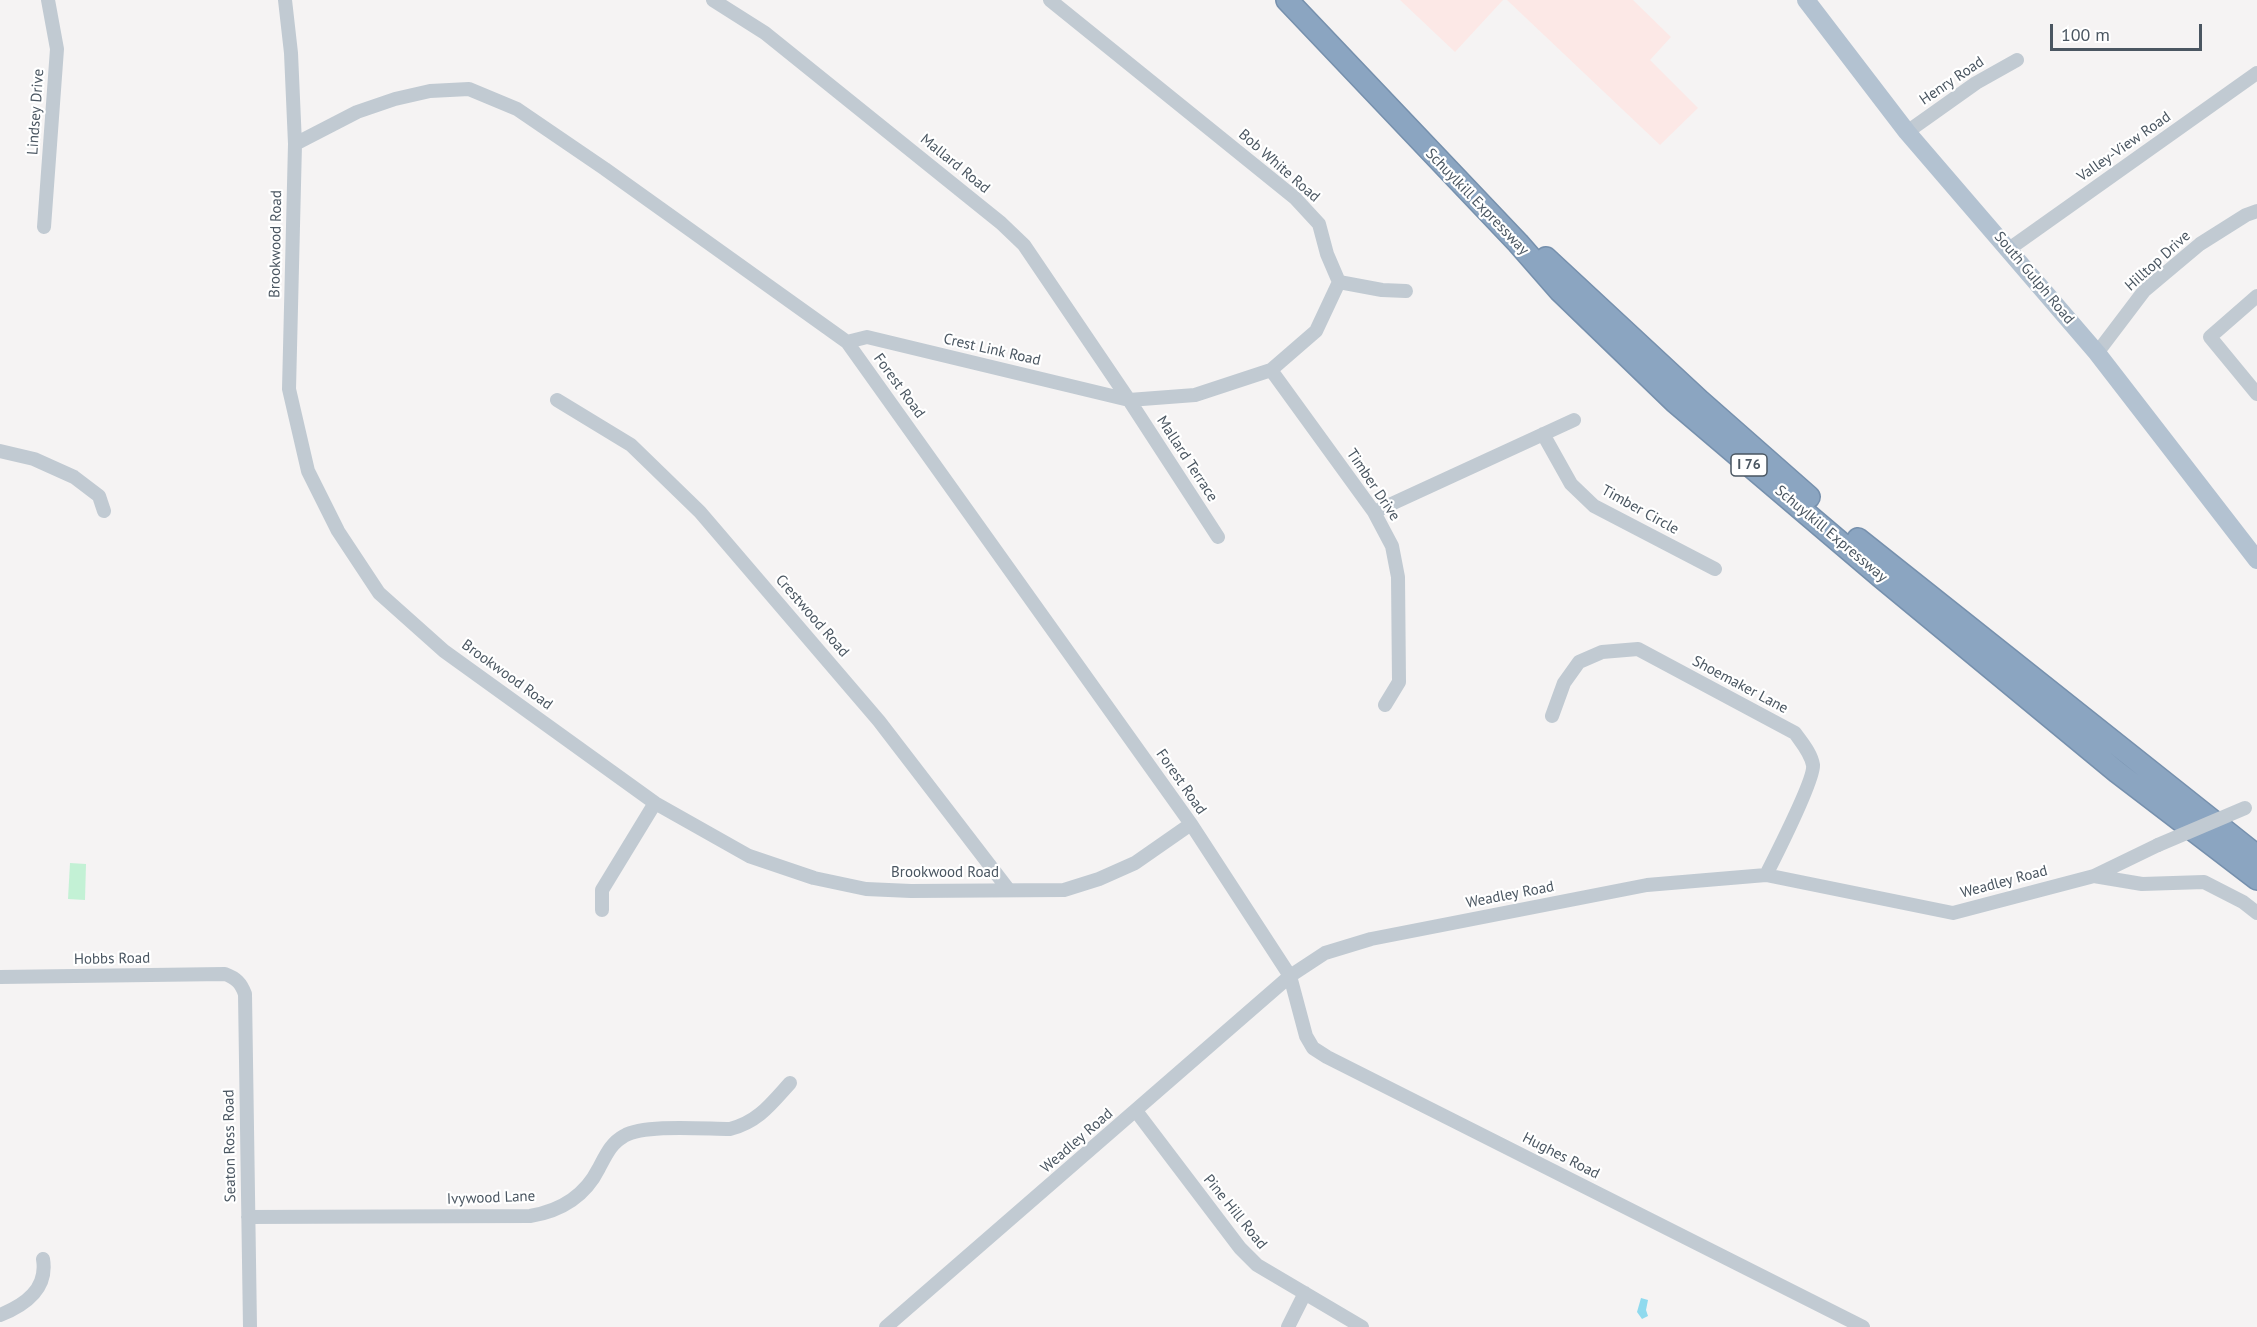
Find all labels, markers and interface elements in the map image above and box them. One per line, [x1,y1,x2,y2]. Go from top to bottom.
scale bar [2053,12,2204,50]
text: 100 m [2061,23,2110,46]
street label: Henry Road [1916,53,1988,109]
street label: Lindsey Drive [24,68,48,156]
street label: Valley-View Road [2074,108,2174,186]
street label: Bob White Road [1235,126,1323,206]
street label: Mallard Road [917,130,993,198]
street label: Schuylkill Expressway [1422,145,1532,259]
street label: Brookwood Road [266,190,286,298]
street label: Hilltop Drive [2122,227,2194,295]
street label: South Gulph Road [1990,228,2078,328]
street label: Crest Link Road [942,330,1042,370]
street label: Forest Road [869,350,929,422]
street label: Mallard Terrace [1153,413,1221,505]
street label: Timber Drive [1342,446,1404,524]
road number: I 76 [1731,454,1767,476]
street label: Timber Circle [1598,481,1682,539]
street label: Schuylkill Expressway [1771,482,1891,586]
street label: Crestwood Road [771,571,853,661]
street label: Brookwood Road [458,636,556,714]
street label: Shoemaker Lane [1689,652,1791,718]
street label: Forest Road [1152,746,1210,818]
street label: Weadley Road [1959,862,2049,902]
street label: Brookwood Road [891,864,999,882]
street label: Weadley Road [1464,878,1556,912]
street label: Hobbs Road [74,949,150,969]
street label: Seaton Ross Road [220,1089,240,1203]
street label: Weadley Road [1037,1105,1117,1177]
street label: Hughes Road [1519,1129,1603,1183]
street label: Pine Hill Road [1199,1171,1271,1253]
street label: Ivywood Lane [446,1187,536,1209]

